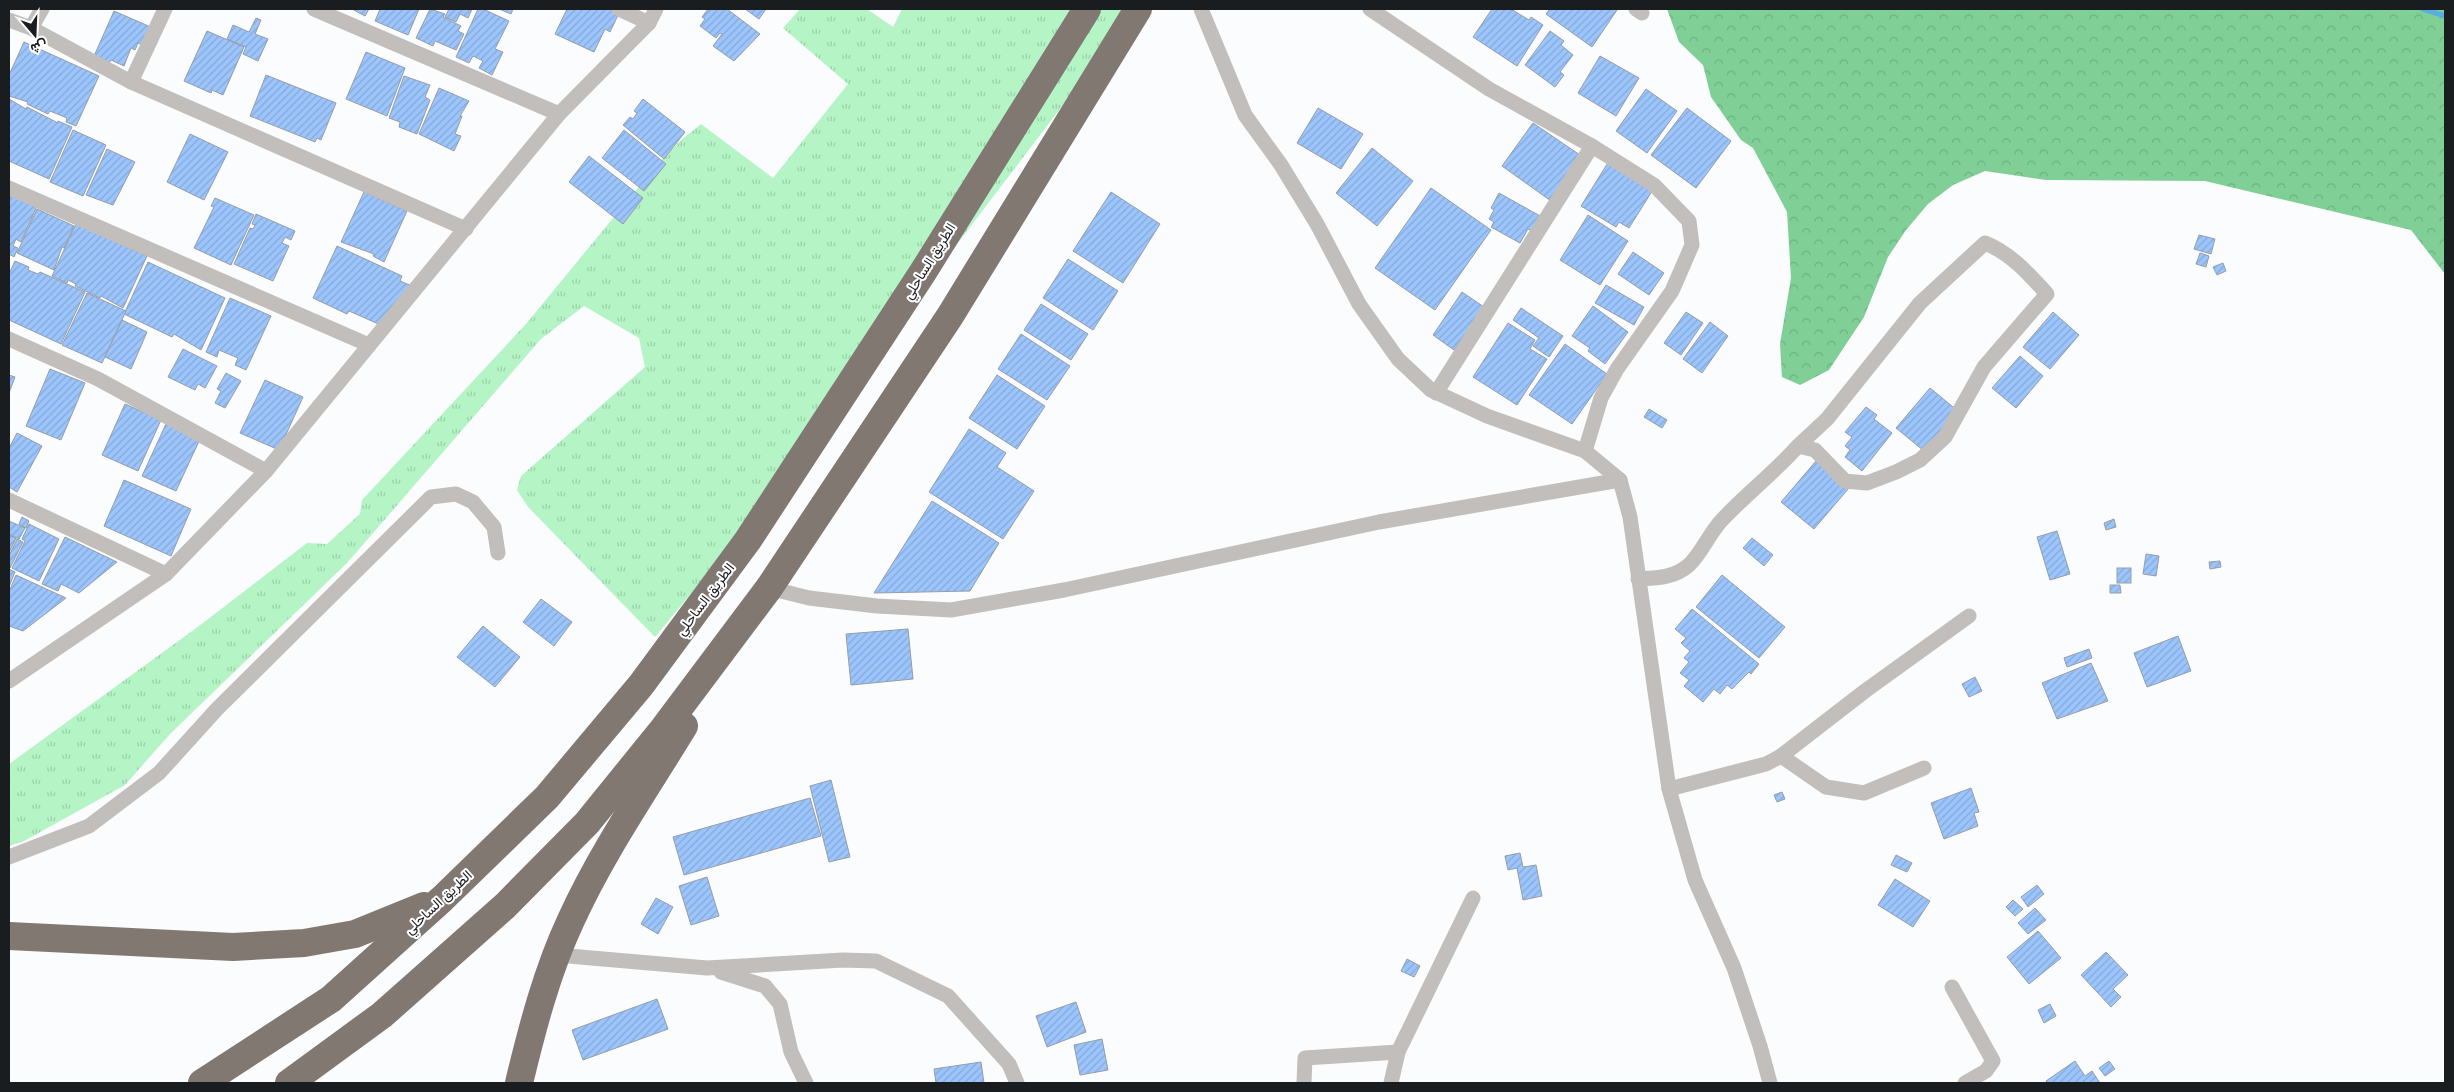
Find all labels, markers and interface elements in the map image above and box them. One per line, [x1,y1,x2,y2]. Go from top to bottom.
north arrow [10,10,60,60]
text: ش [28,36,50,59]
street label: الطريق الساحلي [899,220,962,304]
street label: الطريق الساحلي [672,559,741,641]
street label: الطريق الساحلي [400,866,478,940]

